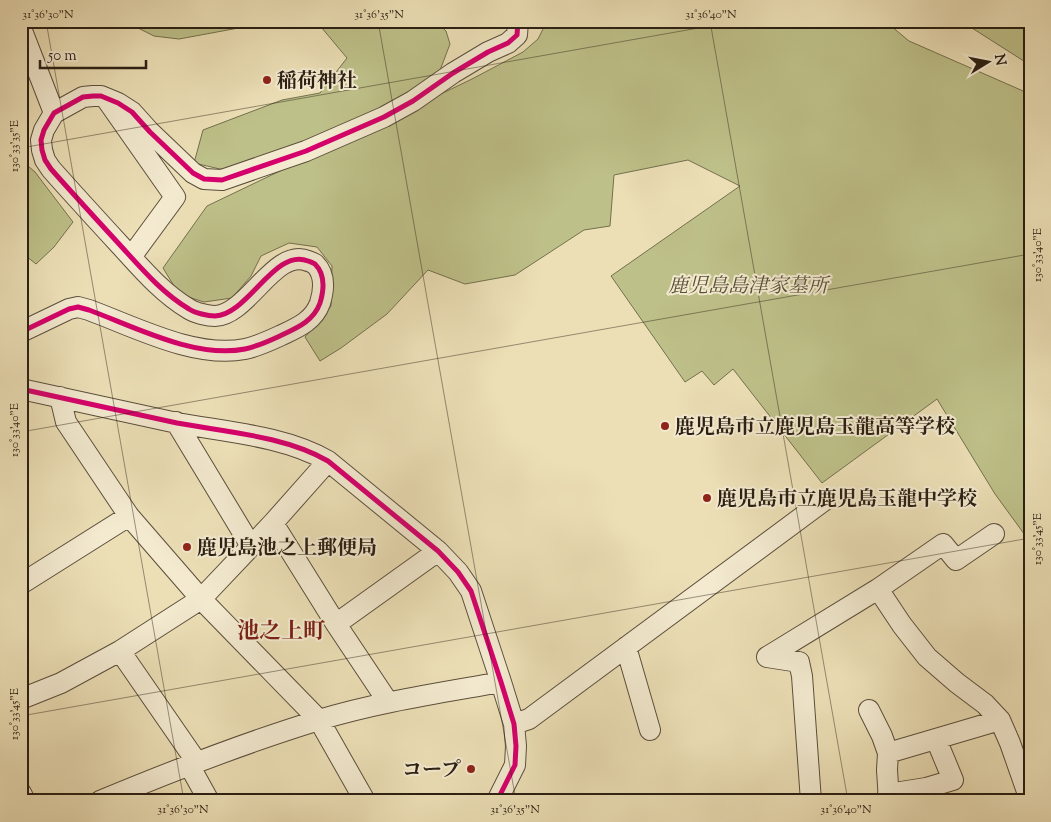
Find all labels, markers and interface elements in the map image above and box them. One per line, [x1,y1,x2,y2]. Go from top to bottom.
text: 31°36'30"N [22,6,74,24]
text: 31°36'35"N [354,6,404,24]
text: 31°36'40"N [685,6,737,24]
scale bar [40,38,146,70]
north arrow [964,38,1014,88]
text: 50 m [47,46,77,67]
text: N [988,53,1010,67]
place label: 稲荷神社 [277,68,357,97]
marker: 稲荷神社 [261,74,273,86]
text: 130°33'35"E [6,119,24,172]
text: 130°33'40"E [1029,227,1047,282]
park label: 鹿児島島津家墓所 [668,273,831,302]
text: 130°33'40"E [6,402,24,457]
place label: 鹿児島市立鹿児島玉龍高等学校 [675,414,955,443]
marker: 鹿児島市立鹿児島玉龍高等学校 [659,420,671,432]
place label: 鹿児島市立鹿児島玉龍中学校 [717,486,977,515]
marker: 鹿児島市立鹿児島玉龍中学校 [701,492,713,504]
text: 130°33'45"E [1029,512,1047,565]
place label: 鹿児島池之上郵便局 [197,535,377,564]
marker: 鹿児島池之上郵便局 [181,541,193,553]
district label: 池之上町 [237,617,325,649]
text: 130°33'45"E [6,687,24,740]
place label: コープ [402,757,461,786]
marker: コープ [465,763,477,775]
text: 31°36'30"N [157,801,209,819]
text: 31°36'35"N [490,801,540,819]
text: 31°36'40"N [820,801,872,819]

